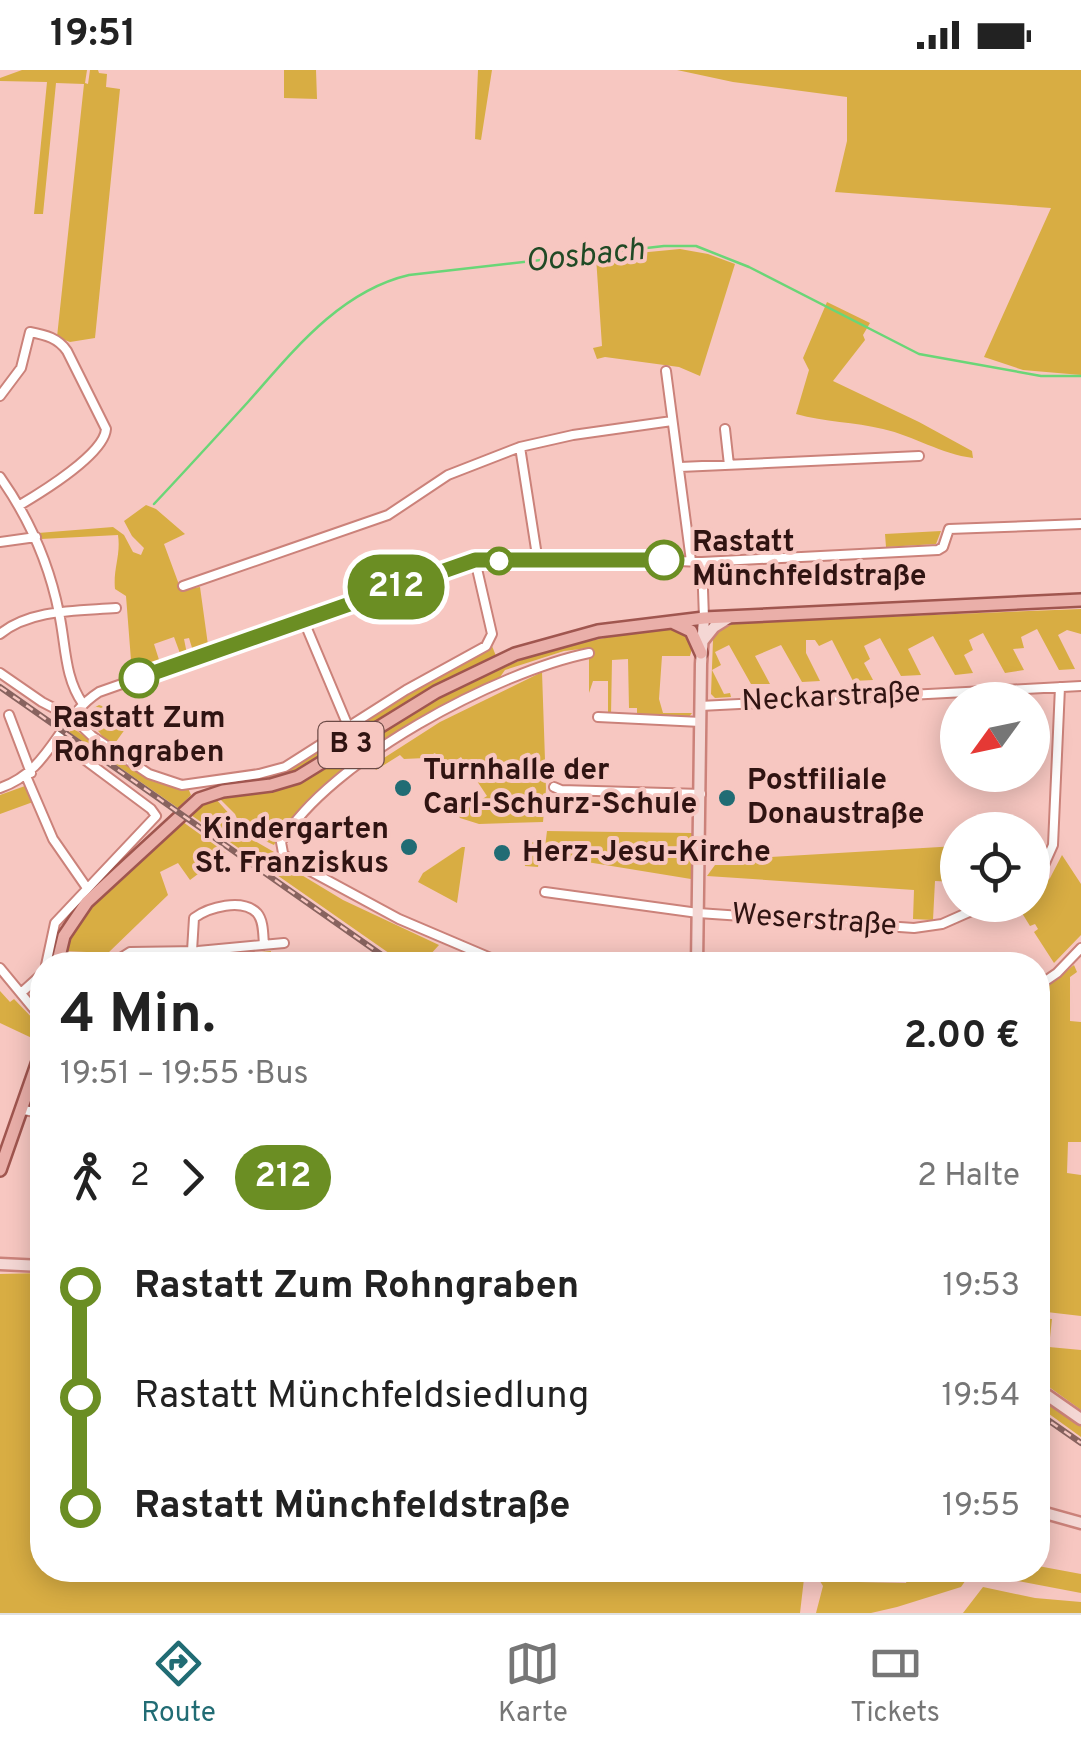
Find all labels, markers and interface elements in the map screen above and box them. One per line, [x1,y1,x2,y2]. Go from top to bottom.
text: 19:51 [50,11,136,60]
water label: Oosbach [523,231,647,283]
place label: Rastatt Münchfeldstraße [692,525,926,596]
marker: Rastatt Münchfeldstraße [645,541,683,579]
unlabelled marker [486,548,512,574]
line badge: 212 [338,554,454,620]
text: 212 [368,565,424,609]
marker: Rastatt Zum Rohngraben [120,659,158,697]
street label: Neckarstraße [741,675,921,721]
north arrow [940,682,1050,792]
map controls [940,682,1050,922]
place label: Rastatt Zum Rohngraben [52,701,226,772]
road number: B 3 [318,722,384,768]
place label: Turnhalle der Carl-Schurz-Schule [423,753,697,824]
place label: Postfiliale Donaustraße [747,763,924,834]
marker: Turnhalle der Carl-Schurz-Schule [392,777,414,799]
marker: Postfiliale Donaustraße [716,787,738,809]
place label: Kindergarten St. Franziskus [195,812,389,883]
button: locate [940,812,1050,922]
place label: Herz-Jesu-Kirche [522,835,771,872]
marker: Kindergarten St. Franziskus [398,836,420,858]
marker: Herz-Jesu-Kirche [491,842,513,864]
street label: Weserstraße [730,897,898,945]
text: 4 Min. [60,982,216,1052]
text: 2.00 € [904,1013,1020,1062]
text: 19:51 – 19:55 · Bus [60,1055,308,1095]
icon: walk [60,1150,115,1205]
icon: forward [165,1150,220,1205]
text: 212 [255,1155,311,1199]
text: 2 [130,1157,150,1197]
text: 2 Halte [917,1157,1020,1197]
text: Rastatt Zum Rohngraben [134,1263,579,1312]
text: 19:53 [943,1267,1020,1307]
text: Rastatt Münchfeldsiedlung [134,1373,590,1422]
text: 19:54 [941,1377,1020,1417]
text: Rastatt Münchfeldstraße [134,1483,571,1532]
text: 19:55 [942,1487,1020,1527]
tab: Route [141,1636,216,1732]
tab: Karte [498,1636,568,1732]
tab: Tickets [850,1636,940,1732]

